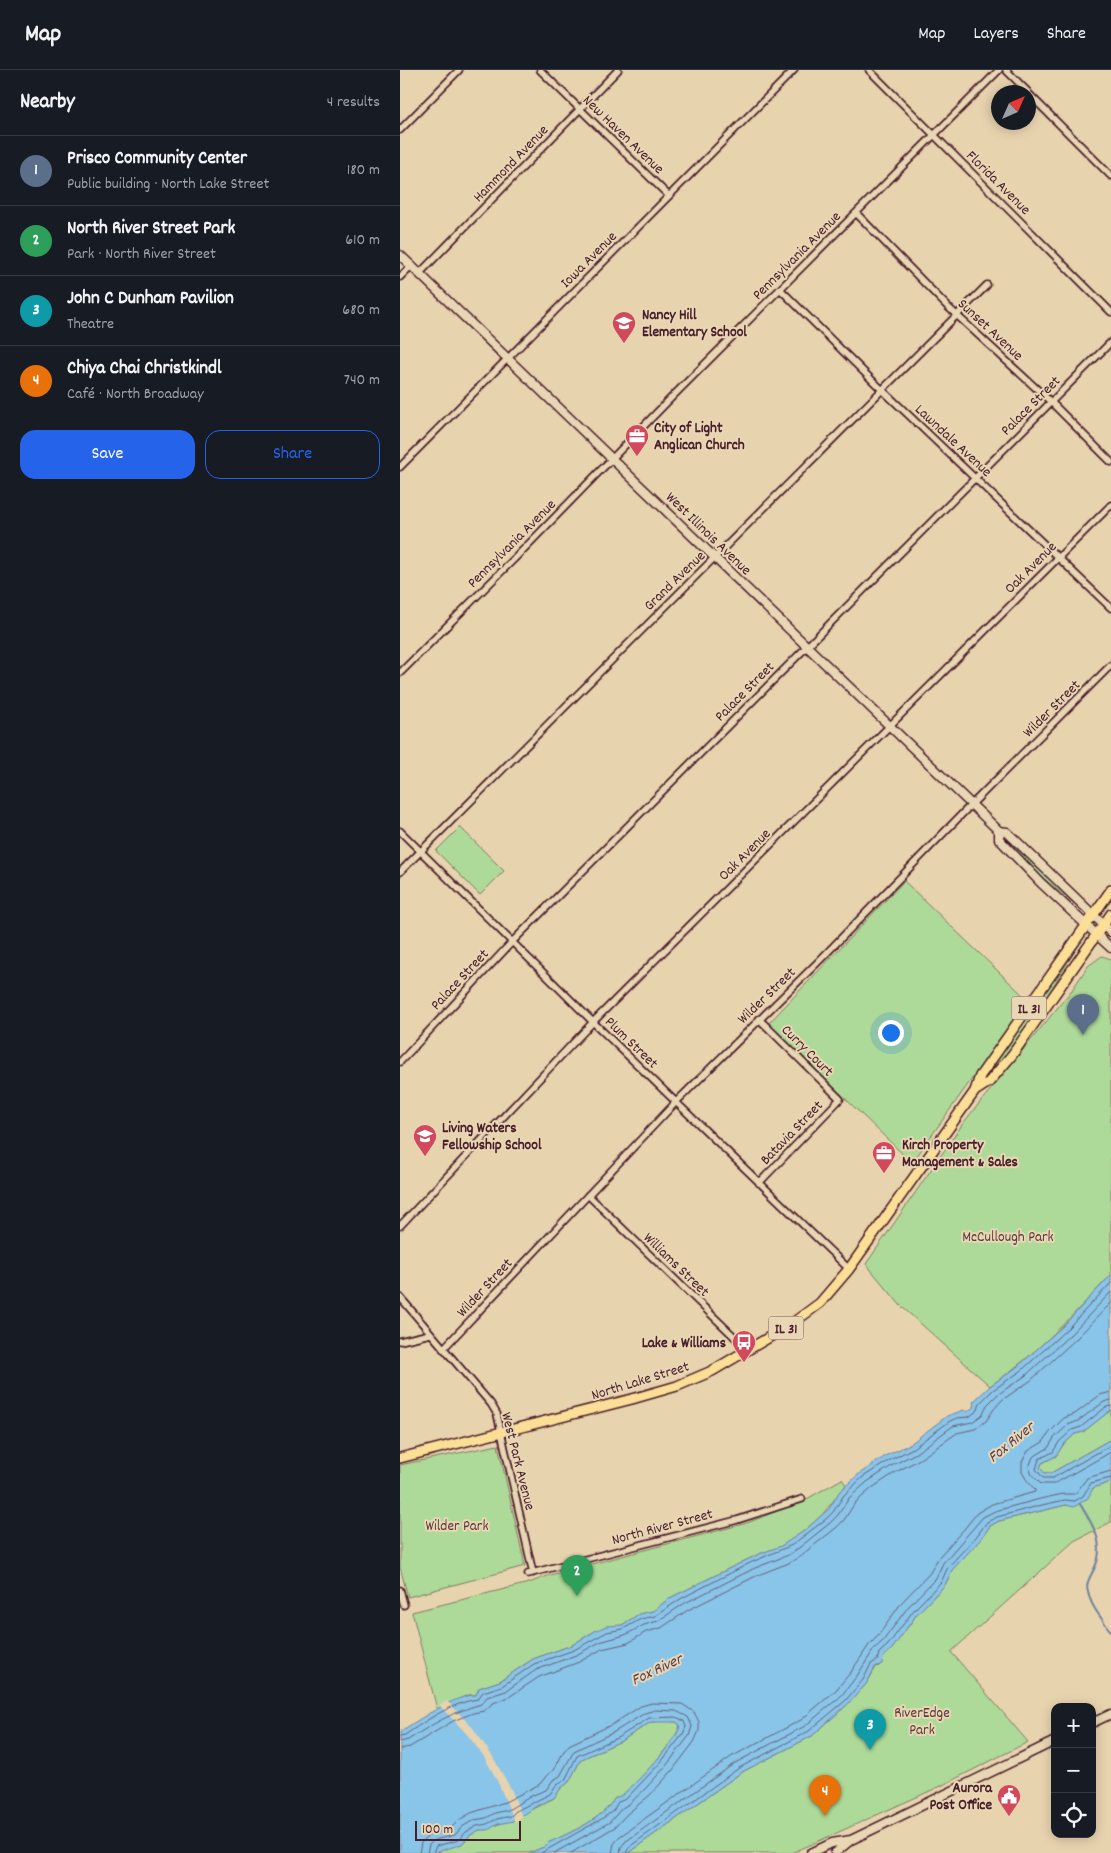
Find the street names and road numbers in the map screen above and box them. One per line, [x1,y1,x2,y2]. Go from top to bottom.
street label: New Haven Avenue [577,91,669,180]
street label: Hammond Avenue [469,120,555,208]
street label: Florida Avenue [960,146,1035,221]
street label: Pennsylvania Avenue [748,207,847,306]
street label: Iowa Avenue [556,227,623,294]
street label: Sunset Avenue [952,294,1028,367]
street label: Palace Street [996,371,1067,441]
street label: Lawndale Avenue [909,400,996,483]
street label: West Illinois Avenue [660,488,756,582]
street label: Pennsylvania Avenue [463,495,562,594]
street label: Oak Avenue [1000,537,1063,600]
street label: Grand Avenue [639,546,712,617]
street label: Palace Street [710,657,781,727]
street label: Wilder Street [1018,675,1087,743]
street label: Oak Avenue [714,824,777,887]
street label: Palace Street [426,944,495,1016]
street label: Wilder Street [733,962,802,1030]
road number: IL 31 [1012,996,1046,1020]
street label: Plum Street [599,1012,663,1075]
street label: Curry Court [775,1020,838,1083]
street label: Batavia Street [756,1096,829,1171]
street label: Williams Street [637,1228,714,1303]
street label: Wilder Street [452,1253,519,1323]
road number: IL 31 [768,1316,804,1340]
street label: North Lake Street [589,1356,693,1407]
street label: West Park Avenue [494,1410,540,1513]
street label: North River Street [610,1504,716,1552]

